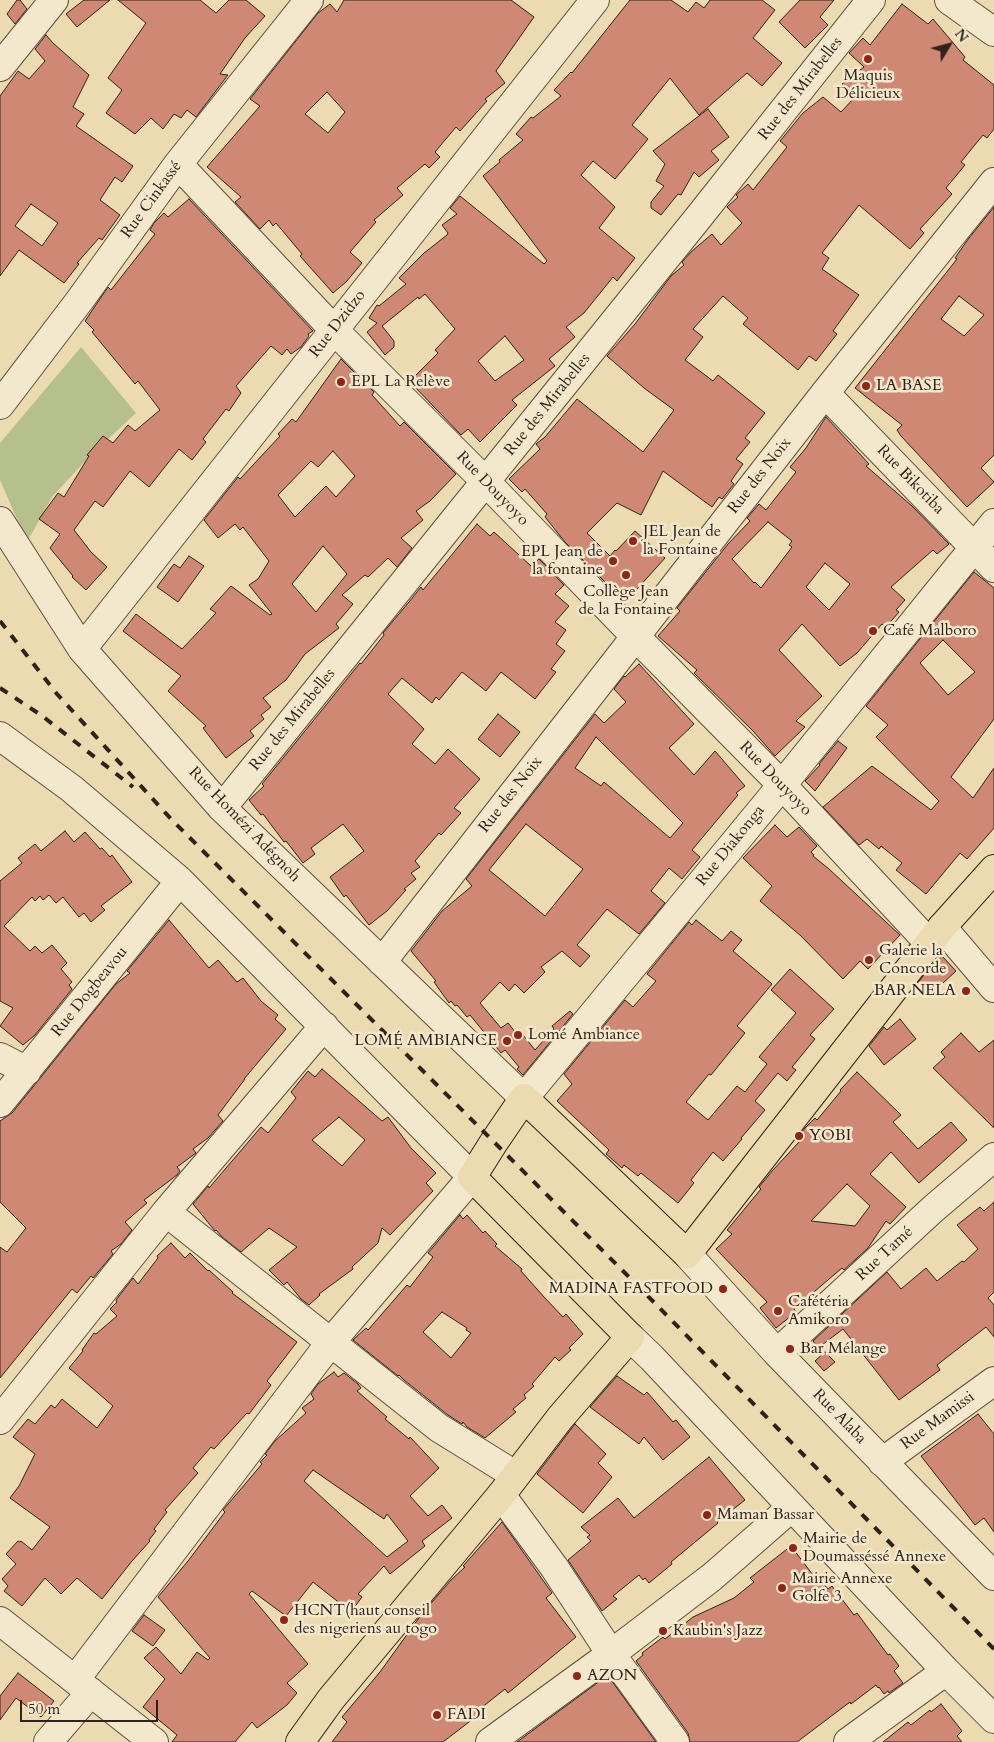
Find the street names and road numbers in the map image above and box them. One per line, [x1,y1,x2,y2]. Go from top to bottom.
street label: Rue des Mirabelles [755,34,847,144]
street label: Rue Cinkassé [118,158,186,242]
street label: Rue Dzidzo [306,286,370,362]
street label: Rue des Mirabelles [501,350,595,460]
street label: Rue des Noix [724,434,796,518]
street label: Rue Bikotiba [872,441,948,519]
street label: Rue Douyoyo [452,448,532,530]
street label: Rue des Mirabelles [246,665,340,775]
street label: Rue Douyoyo [735,738,815,820]
street label: Rue des Noix [475,753,547,837]
street label: Rue Homézi Adégnoh [184,763,304,887]
street label: Rue Diakonga [693,802,769,890]
street label: Rue Dogbeavou [48,943,132,1041]
street label: Rue Tamé [853,1223,917,1285]
street label: Rue Alaba [808,1385,870,1449]
street label: Rue Mamissi [897,1388,979,1454]

